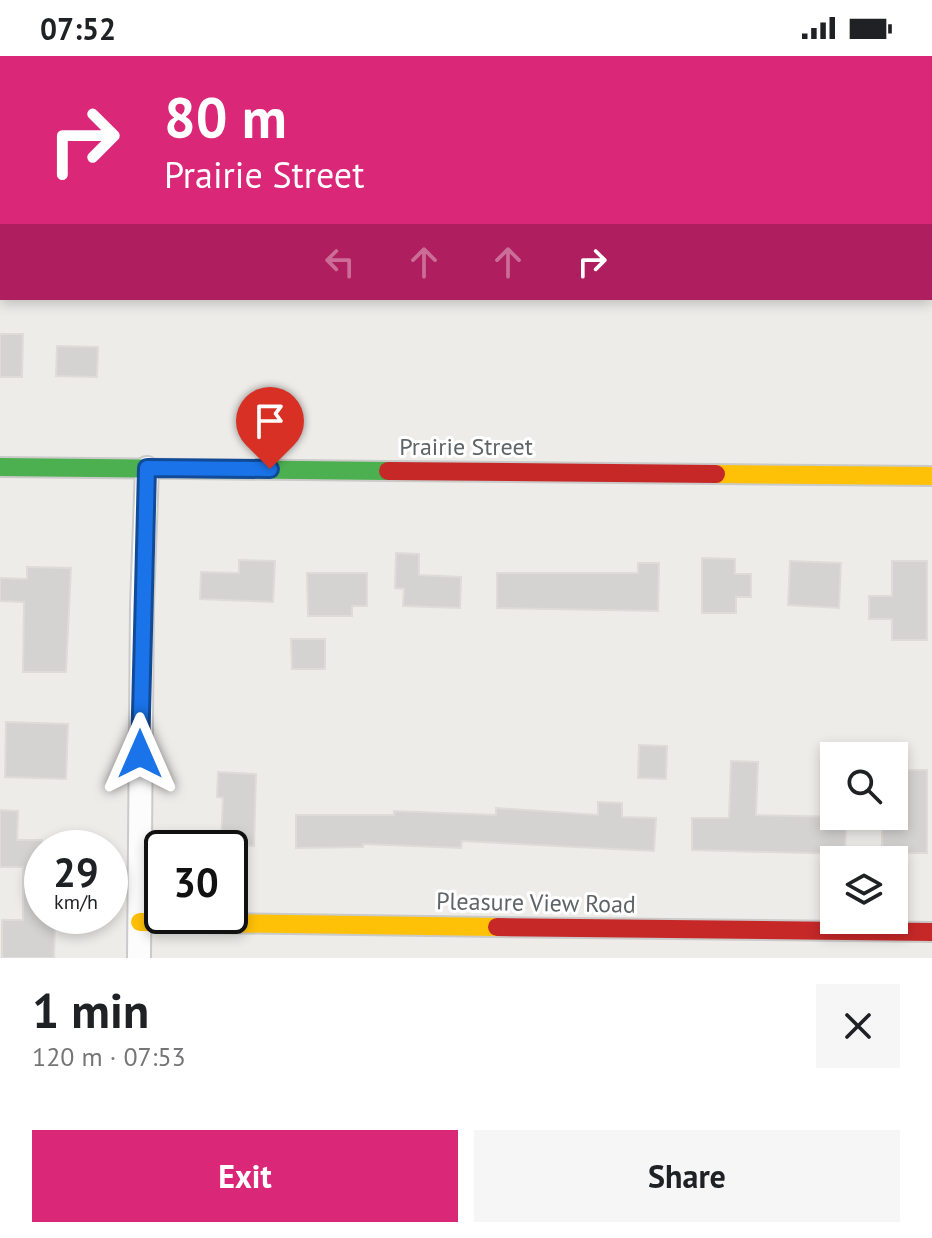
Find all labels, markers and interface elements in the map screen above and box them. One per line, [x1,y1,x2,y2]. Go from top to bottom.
text: 07:52 [40,9,116,48]
text: 80 m [164,81,287,153]
icon: right [32,88,136,192]
text: Prairie Street [164,151,364,198]
icon: left [318,240,362,284]
icon: ahead [402,240,446,284]
icon: ahead [486,240,530,284]
icon: right [570,240,614,284]
pin [236,387,304,469]
icon: arrive [248,399,292,443]
street label: Prairie Street [399,431,533,462]
position arrow [98,712,182,796]
map controls [820,742,908,934]
button: search [820,742,908,830]
speed limit sign: 30 [144,830,248,934]
text: 29 [53,846,99,898]
button: layers [820,846,908,934]
street label: Pleasure View Road [436,885,636,920]
text: km/h [54,889,98,915]
text: 1 min [32,979,149,1041]
button: close [816,984,900,1068]
text: 120 m · 07:53 [32,1040,186,1073]
button: Exit [32,1130,458,1222]
button: Share [474,1130,900,1222]

